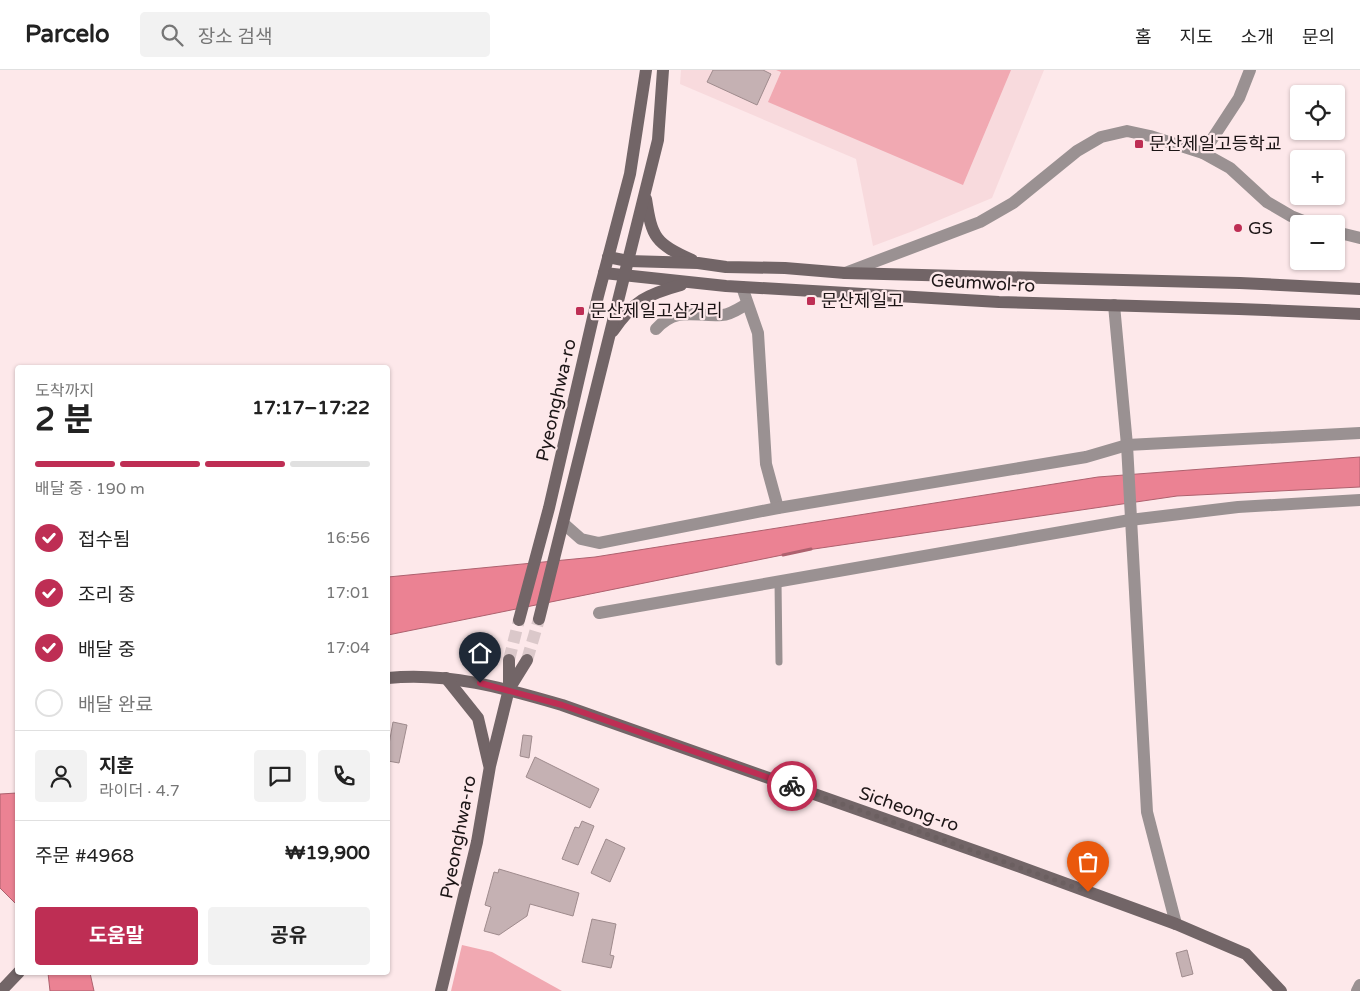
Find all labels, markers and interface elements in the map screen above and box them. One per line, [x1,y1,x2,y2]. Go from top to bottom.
search box [140,12,490,57]
text: Parcelo [25,20,110,49]
icon: search [158,21,186,49]
text: 장소 검색 [198,26,273,48]
text: 홈 [1135,26,1152,48]
text: 지도 [1180,26,1213,48]
text: 소개 [1241,26,1274,48]
text: 문의 [1302,26,1335,48]
map controls [1290,85,1345,270]
button: locate [1290,85,1345,140]
place label: 문산제일고등학교 [1149,133,1281,155]
marker: 문산제일고등학교 [1133,138,1145,150]
button: + [1290,150,1345,205]
button: − [1290,215,1345,270]
place label: GS [1248,217,1273,239]
marker: GS [1232,222,1244,234]
street label: Geumwol-ro [930,269,1036,297]
place label: 문산제일고 [821,290,904,312]
marker: 문산제일고 [805,295,817,307]
place label: 문산제일고삼거리 [590,300,722,322]
marker: 문산제일고삼거리 [574,305,586,317]
street label: Pyeonghwa-ro [531,337,581,463]
text: 도착까지 [35,381,94,401]
text: 17:17–17:22 [252,397,370,419]
text: 2 분 [35,401,93,439]
text: 배달 중 · 190 m [35,479,145,499]
icon: check [35,524,63,552]
text: 16:56 [326,528,370,548]
text: 접수됨 [78,529,130,551]
icon: check [35,579,63,607]
text: 17:01 [326,583,370,603]
text: 조리 중 [78,584,135,606]
pin [459,632,501,683]
icon: check [35,634,63,662]
text: 17:04 [326,638,370,658]
text: 배달 중 [78,639,135,661]
icon: home [466,639,494,667]
text: 배달 완료 [78,694,153,716]
button: person [35,750,87,802]
button: chat [254,750,306,802]
button: phone [318,750,370,802]
text: 지훈 [99,755,134,777]
courier [767,761,817,811]
icon: bike [778,772,806,800]
street label: Pyeonghwa-ro [435,773,481,900]
text: 라이더 · 4.7 [99,781,180,801]
street label: Sicheong-ro [856,782,962,836]
pin [1067,841,1109,892]
text: ₩19,900 [285,842,370,864]
text: 주문 #4968 [35,845,134,867]
icon: bag [1074,848,1102,876]
button: 도움말 [35,907,198,965]
button: 공유 [208,907,370,965]

